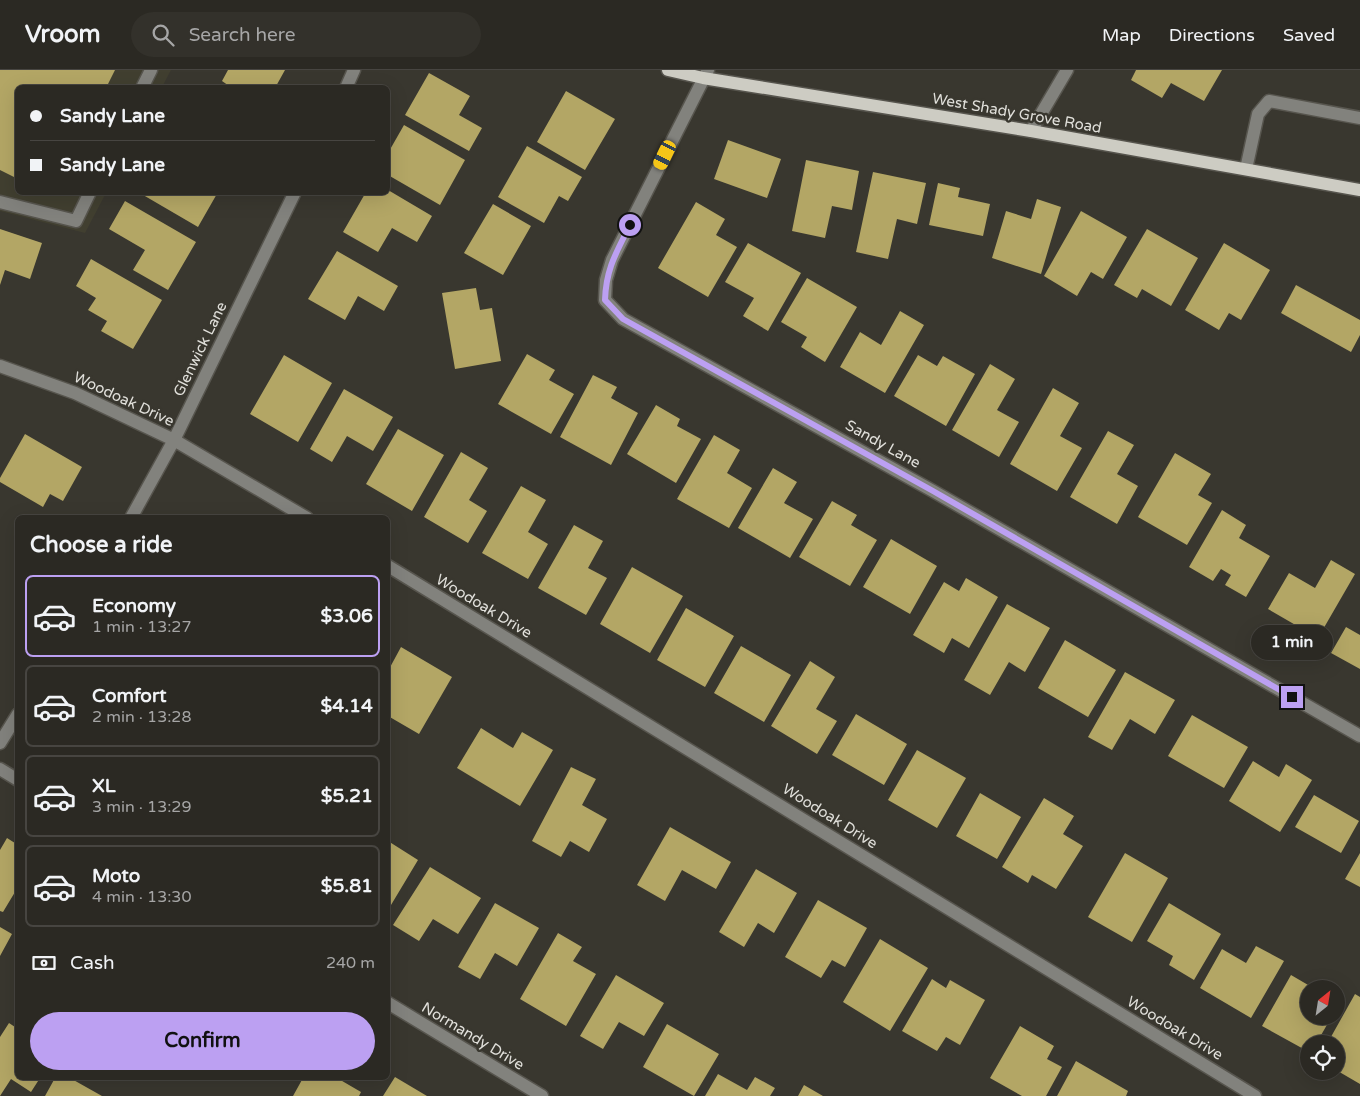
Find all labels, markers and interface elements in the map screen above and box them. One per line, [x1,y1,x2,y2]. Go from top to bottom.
search box [131,12,481,57]
text: Vroom [25,20,101,49]
icon: search [149,21,177,49]
text: Search here [189,24,296,46]
text: Map [1102,24,1141,46]
text: Directions [1169,24,1255,46]
text: Saved [1283,24,1335,46]
street label: West Shady Grove Road [931,89,1103,137]
text: Sandy Lane [60,105,165,127]
car [651,138,678,172]
text: Sandy Lane [60,154,165,176]
route start [619,214,641,236]
street label: Glenwick Lane [169,299,231,399]
street label: Woodoak Drive [71,368,177,430]
street label: Sandy Lane [842,416,924,472]
text: Choose a ride [30,532,173,558]
street label: Woodoak Drive [433,570,535,642]
icon: car [32,594,77,639]
text: Economy [92,595,176,617]
text: $3.06 [321,605,373,627]
text: 1 min · 13:27 [92,617,191,637]
callout: 1 min [1251,624,1333,660]
text: 1 min [1271,632,1313,652]
icon: car [32,684,77,729]
text: Comfort [92,685,166,707]
route end [1281,686,1303,708]
text: $4.14 [321,695,373,717]
text: 2 min · 13:28 [92,707,191,727]
icon: car [32,774,77,819]
text: XL [92,775,116,797]
street label: Woodoak Drive [779,780,881,852]
text: $5.21 [321,785,373,807]
text: 3 min · 13:29 [92,797,191,817]
icon: car [32,864,77,909]
text: Moto [92,865,140,887]
text: $5.81 [321,875,373,897]
text: 4 min · 13:30 [92,887,191,907]
icon: cash [30,949,58,977]
text: Cash [70,952,115,974]
text: 240 m [326,953,375,973]
north arrow [1300,980,1345,1025]
map controls [1300,980,1345,1080]
street label: Woodoak Drive [1124,992,1226,1064]
street label: Normandy Drive [418,998,528,1074]
button: Confirm [30,1012,375,1070]
button: locate [1300,1035,1345,1080]

